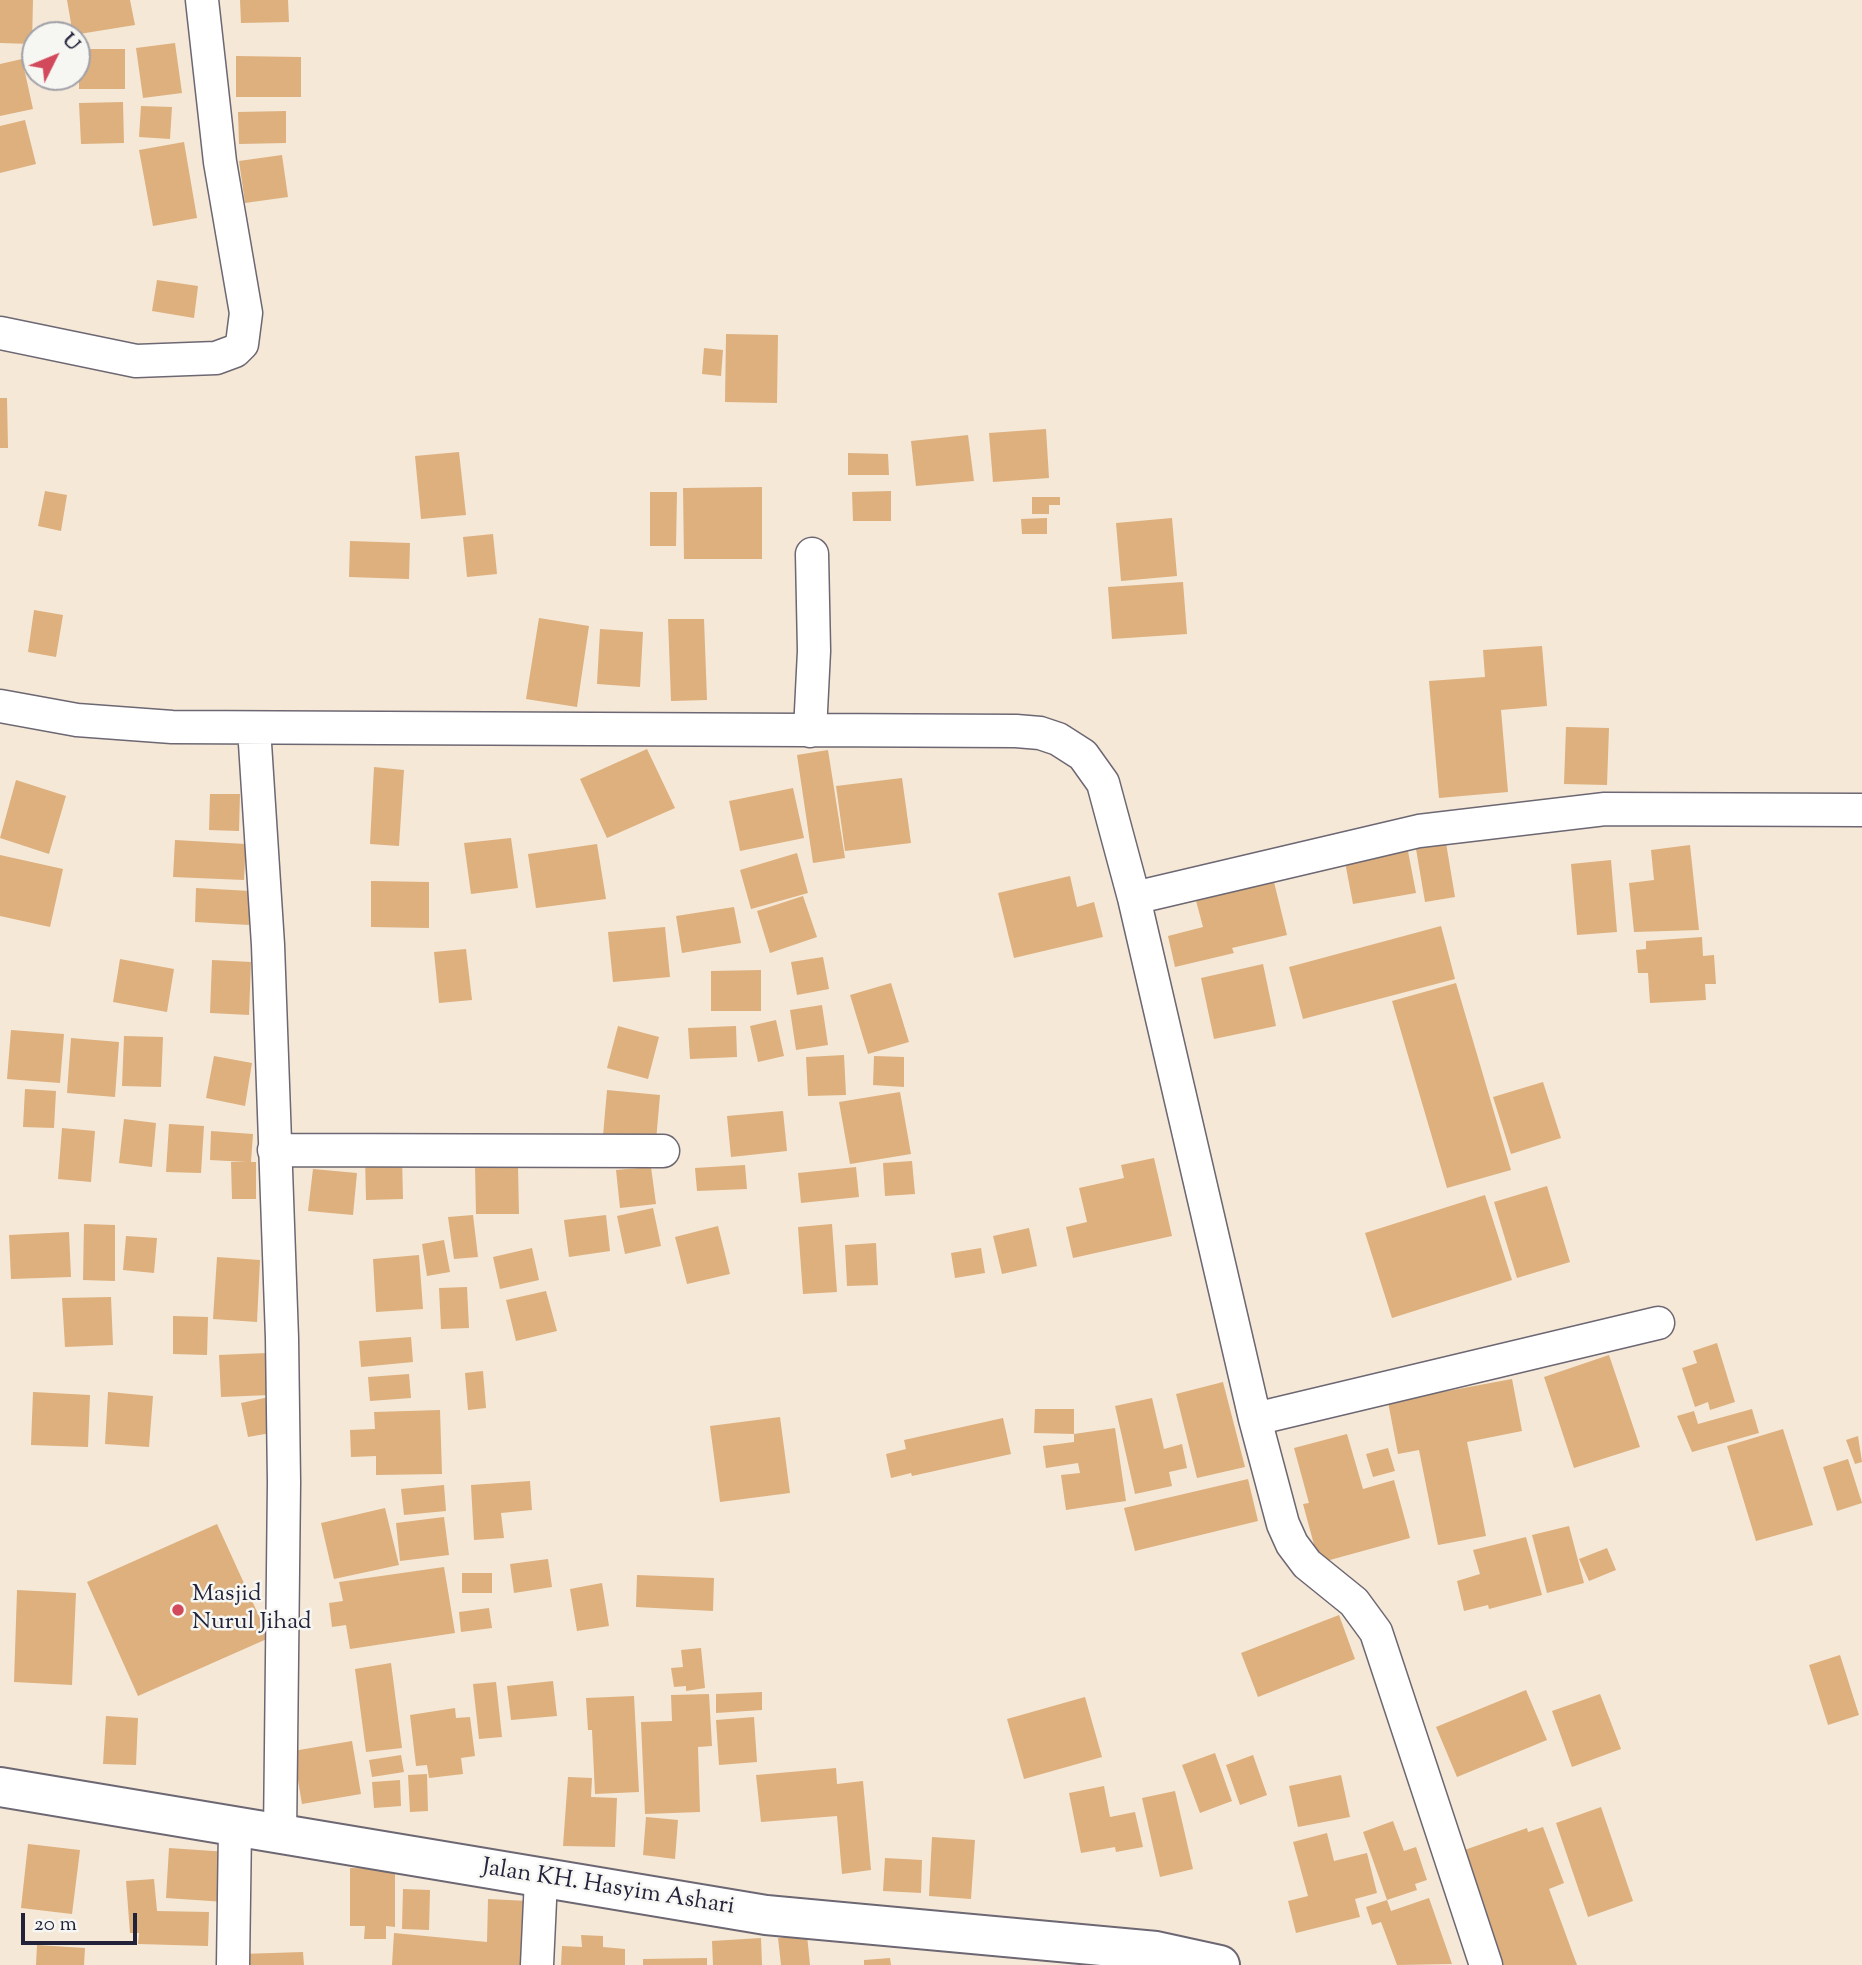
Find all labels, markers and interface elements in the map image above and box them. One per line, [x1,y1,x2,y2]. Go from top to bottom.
north arrow [21,21,91,91]
text: U [55,28,85,58]
place label: Masjid Nurul Jihad [192,1582,312,1638]
marker: Masjid Nurul Jihad [170,1602,186,1618]
street label: Jalan KH. Hasyim Ashari [480,1855,736,1923]
scale bar [24,1898,140,1942]
text: 20 m [34,1910,77,1940]

